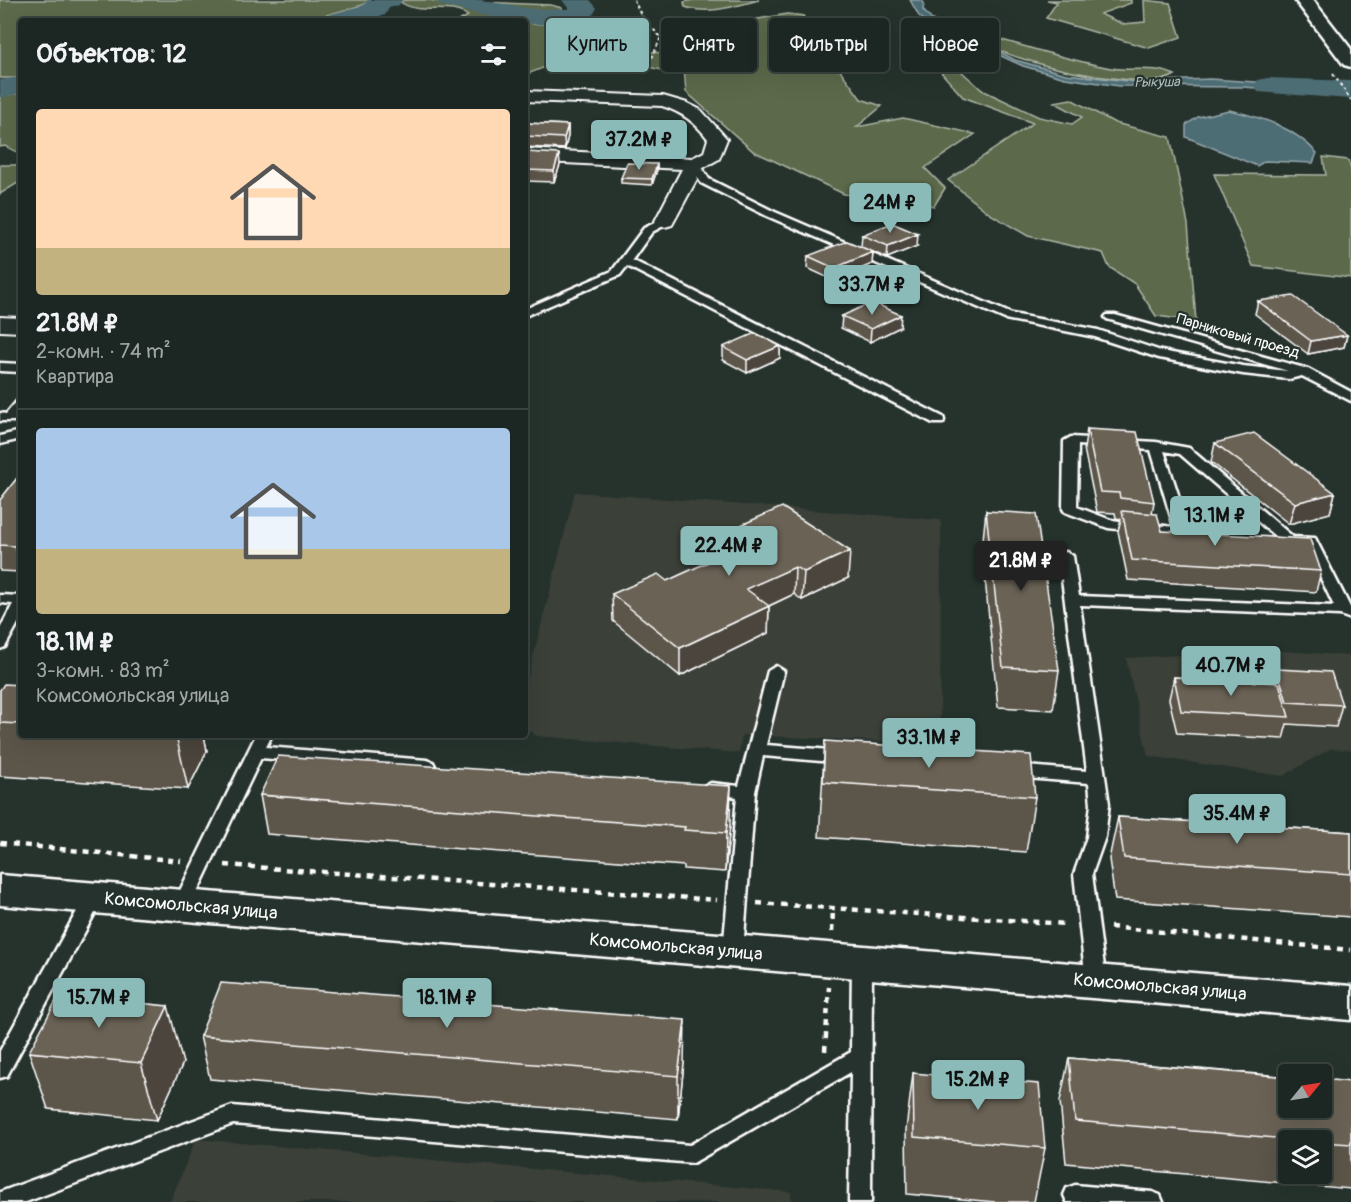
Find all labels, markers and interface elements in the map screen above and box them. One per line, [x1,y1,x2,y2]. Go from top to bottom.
chip: Купить [546,18,649,72]
chip: Снять [661,18,757,72]
chip: Фильтры [769,18,889,72]
chip: Новое [901,18,999,72]
text: Объектов: 12 [36,38,187,70]
icon: filters [477,38,510,71]
water label: Рыкуша [1134,73,1181,91]
pin: 37.2M ₽ [584,120,694,171]
text: 37.2M ₽ [605,127,673,152]
icon: home [219,148,327,256]
pin: 24M ₽ [848,183,932,234]
text: 24M ₽ [863,190,917,215]
pin: 33.7M ₽ [817,265,927,316]
text: 33.7M ₽ [838,272,906,297]
text: 21.8M ₽ [36,307,119,339]
street label: Парниковый проезд [1174,309,1302,363]
text: 2-комн. · 74 m² [36,339,171,364]
text: Квартира [36,364,114,389]
icon: home [219,467,327,575]
pin: 13.1M ₽ [1160,496,1270,547]
text: 13.1M ₽ [1184,503,1246,528]
pin: 22.4M ₽ [674,526,784,577]
text: 22.4M ₽ [694,533,764,558]
pin: 21.8M ₽ [966,541,1076,592]
text: 21.8M ₽ [989,548,1053,573]
text: 18.1M ₽ [36,626,115,658]
pin: 40.7M ₽ [1176,646,1286,697]
text: 40.7M ₽ [1196,653,1266,678]
text: 3-комн. · 83 m² [36,658,170,683]
text: Комсомольская улица [36,683,229,708]
pin: 33.1M ₽ [874,718,984,769]
text: 33.1M ₽ [896,725,962,750]
pin: 35.4M ₽ [1182,794,1292,845]
text: 35.4M ₽ [1203,801,1271,826]
street label: Комсомольская улица [103,887,279,925]
street label: Комсомольская улица [588,928,764,966]
street label: Комсомольская улица [1072,968,1248,1006]
pin: 15.7M ₽ [44,978,154,1029]
pin: 18.1M ₽ [392,978,502,1029]
text: 15.7M ₽ [67,985,131,1010]
text: 18.1M ₽ [417,985,477,1010]
pin: 15.2M ₽ [923,1060,1033,1111]
north arrow [1278,1064,1332,1118]
map controls [1278,1064,1332,1184]
text: 15.2M ₽ [946,1067,1010,1092]
button: layers [1278,1130,1332,1184]

